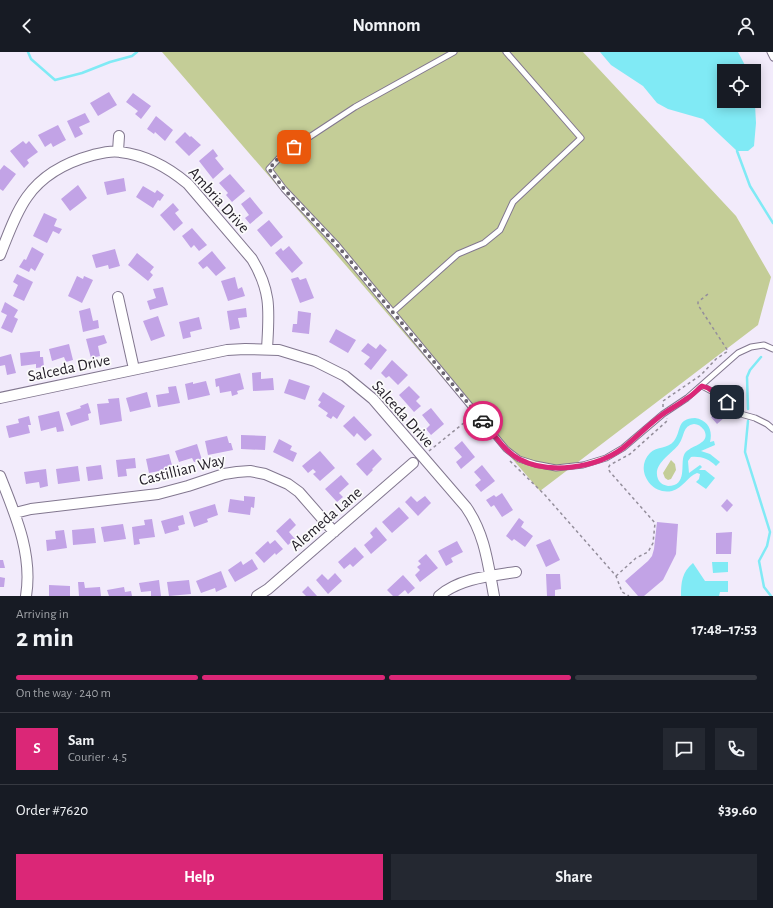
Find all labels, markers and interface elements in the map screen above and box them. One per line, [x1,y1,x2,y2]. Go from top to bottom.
icon: back [16,15,38,37]
icon: person [735,15,757,37]
text: Nomnom [352,17,421,35]
map controls [717,64,761,108]
button: locate [717,64,761,108]
pin [277,130,311,164]
icon: bag [283,136,305,158]
street label: Ambria Drive [186,164,252,236]
street label: Salceda Drive [26,351,112,385]
street label: Salceda Drive [369,378,437,450]
pin [710,385,744,419]
icon: home [716,391,738,413]
courier [463,401,503,441]
icon: car [472,410,494,432]
street label: Castillian Way [137,452,227,489]
street label: Alemeda Lane [287,484,365,554]
text: Arriving in [16,608,69,621]
text: 17:48–17:53 [692,622,757,637]
text: 2 min [16,625,74,651]
text: On the way · 240 m [16,687,111,700]
button: chat [663,728,705,770]
button: phone [715,728,757,770]
text: Sam [68,733,94,748]
text: S [33,741,41,756]
text: Courier · 4.5 [68,751,127,764]
text: Order #7620 [16,803,88,818]
text: $39.60 [718,803,757,818]
button: Help [16,854,383,900]
button: Share [391,854,757,900]

